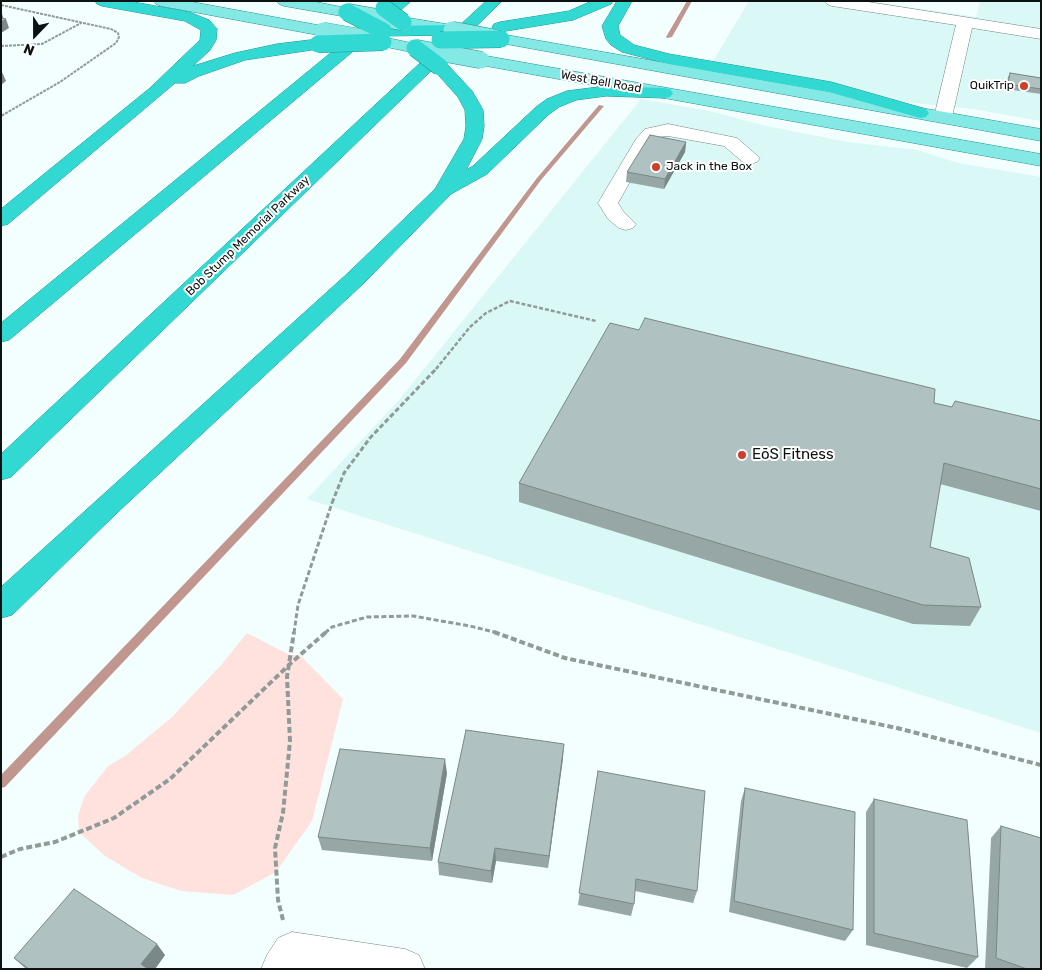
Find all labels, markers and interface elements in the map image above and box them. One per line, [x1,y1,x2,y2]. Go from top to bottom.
north arrow [10,10,60,60]
text: N [21,40,37,59]
street label: West Bell Road [559,68,643,96]
place label: QuikTrip [970,79,1014,93]
marker: QuikTrip [1018,80,1030,92]
place label: Jack in the Box [666,160,752,174]
marker: Jack in the Box [650,161,662,173]
street label: Bob Stump Memorial Parkway [183,173,313,299]
place label: EōS Fitness [752,446,834,464]
marker: EōS Fitness [736,449,748,461]

